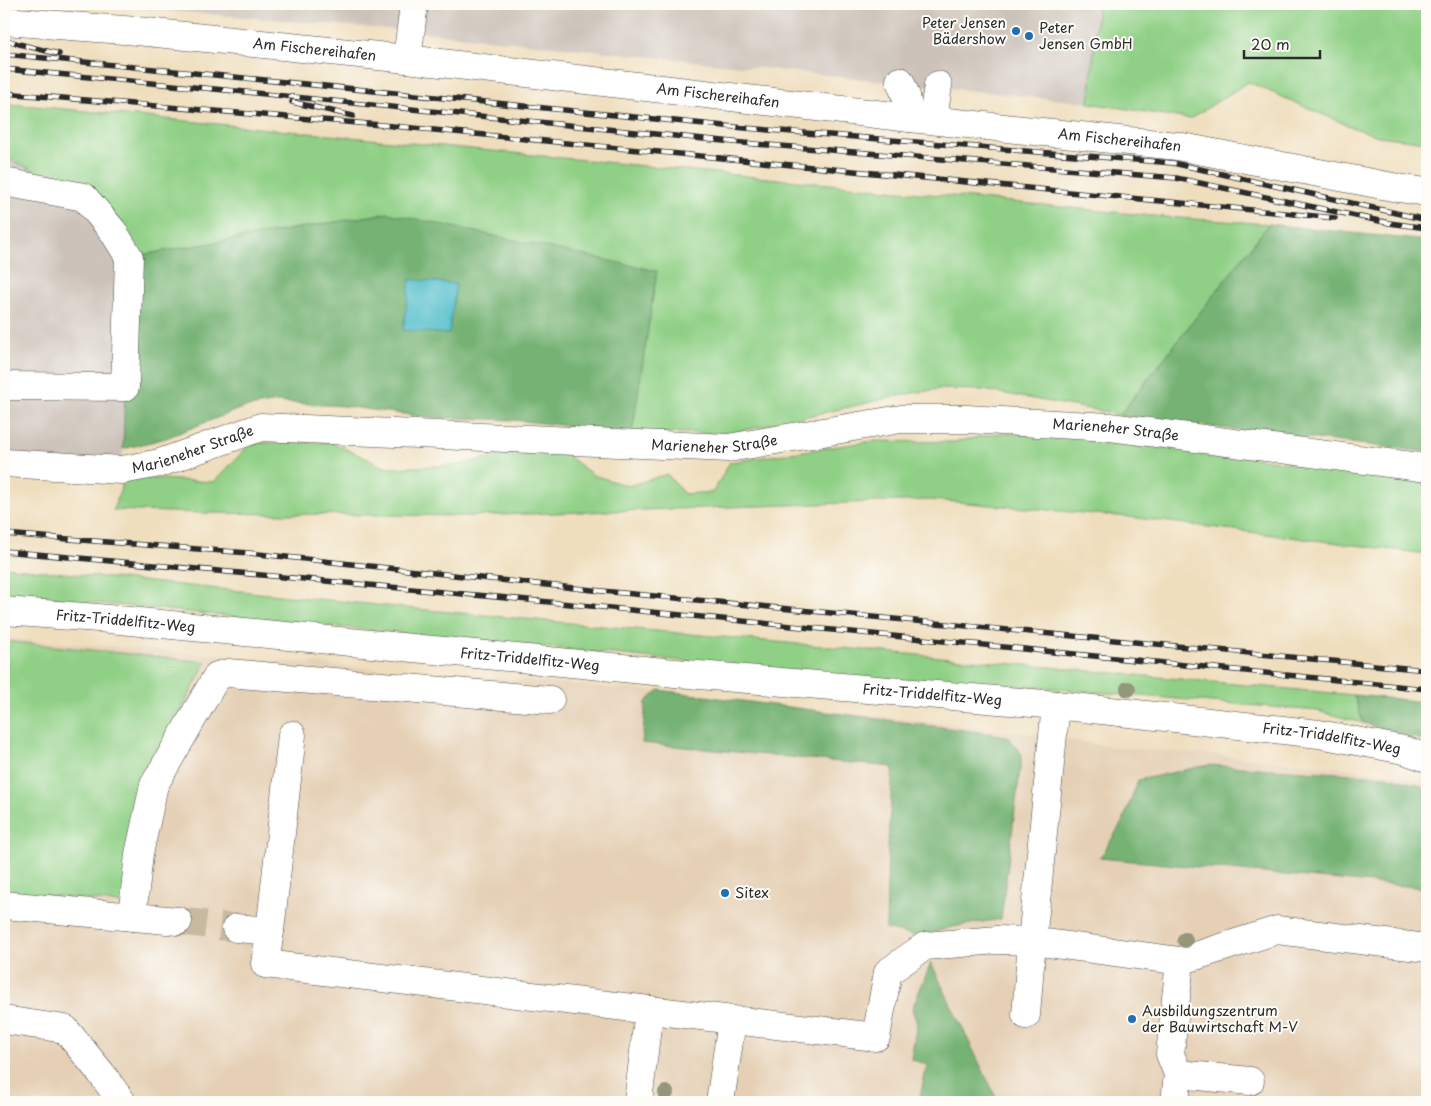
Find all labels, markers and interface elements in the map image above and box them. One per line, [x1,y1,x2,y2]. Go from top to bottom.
place label: Peter Jensen Bädershow [922,12,1007,49]
place label: Peter Jensen GmbH [1039,17,1133,54]
marker: Peter Jensen Bädershow [1010,25,1022,37]
scale bar [1244,28,1320,60]
marker: Peter Jensen GmbH [1023,30,1035,42]
street label: Am Fischereihafen [252,32,377,66]
text: 20 m [1251,32,1290,55]
street label: Am Fischereihafen [655,77,781,113]
street label: Am Fischereihafen [1057,123,1182,156]
street label: Marieneher Straße [1052,413,1180,446]
street label: Marieneher Straße [130,420,256,478]
street label: Marieneher Straße [651,429,779,458]
street label: Fritz-Triddelfitz-Weg [55,604,196,637]
street label: Fritz-Triddelfitz-Weg [459,642,600,676]
street label: Fritz-Triddelfitz-Weg [862,678,1003,710]
street label: Fritz-Triddelfitz-Weg [1261,717,1403,759]
place label: Sitex [735,882,769,903]
marker: Sitex [719,887,731,899]
place label: Ausbildungszentrum der Bauwirtschaft M-V [1142,1000,1298,1037]
marker: Ausbildungszentrum der Bauwirtschaft M-V [1126,1013,1138,1025]

